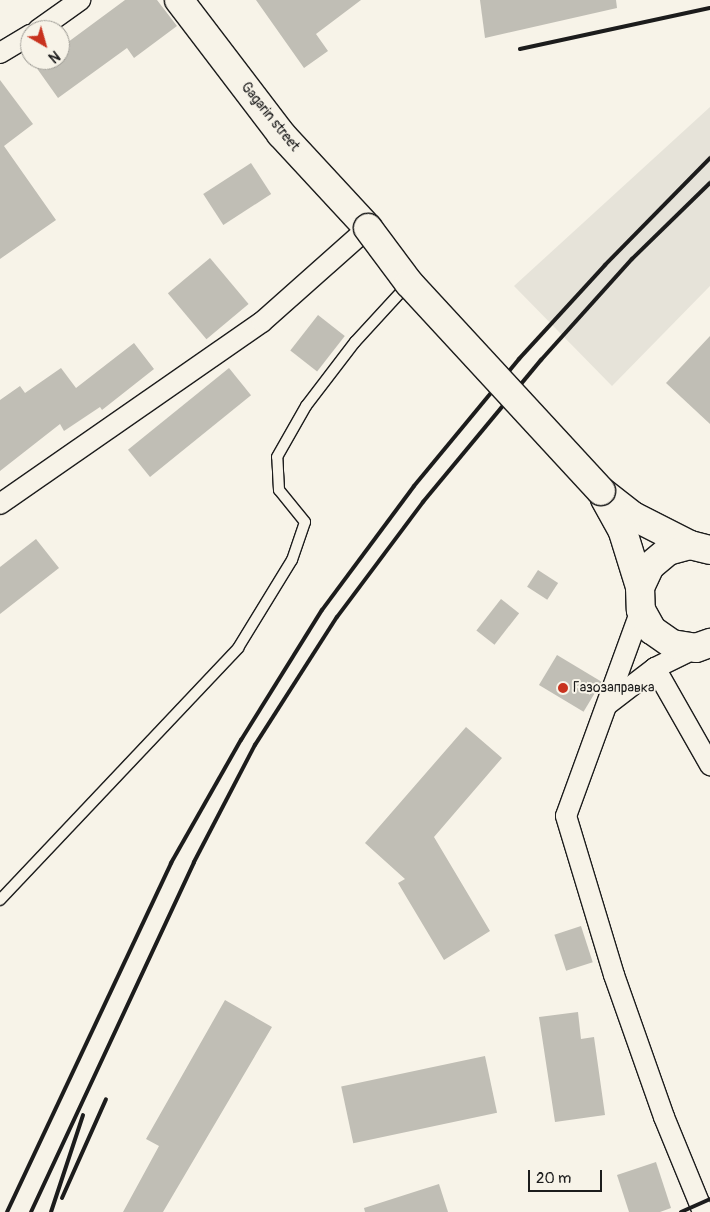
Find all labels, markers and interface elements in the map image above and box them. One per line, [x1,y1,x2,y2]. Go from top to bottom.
north arrow [20,20,70,70]
text: N [45,47,63,66]
street label: Gagarin street [237,79,303,155]
place label: Газозаправка [573,680,655,696]
marker: Газозаправка [557,682,569,694]
scale bar [530,1160,604,1192]
text: 20 m [536,1169,571,1188]

